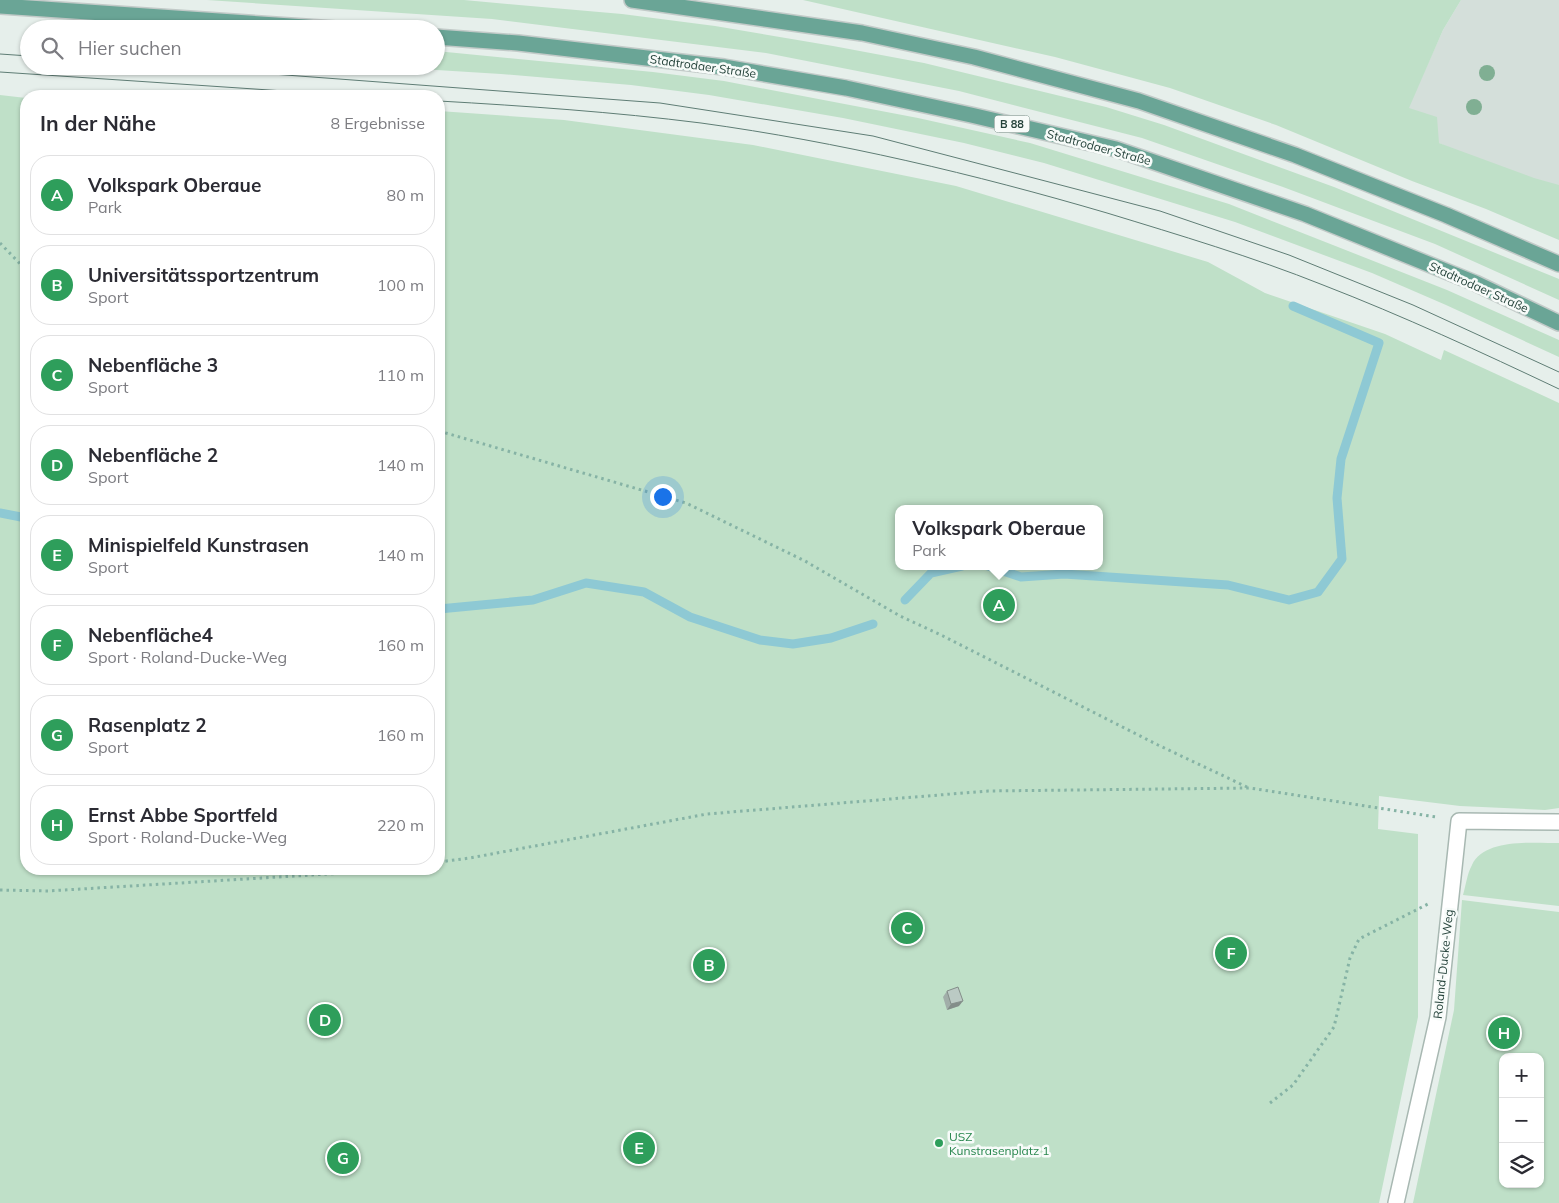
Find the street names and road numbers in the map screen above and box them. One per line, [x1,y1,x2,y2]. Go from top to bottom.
street label: Stadtrodaer Straße [649,51,757,81]
road number: B 88 [994,116,1030,132]
street label: Stadtrodaer Straße [1045,126,1153,168]
street label: Stadtrodaer Straße [1427,258,1531,316]
street label: Roland-Ducke-Weg [1430,909,1456,1019]

